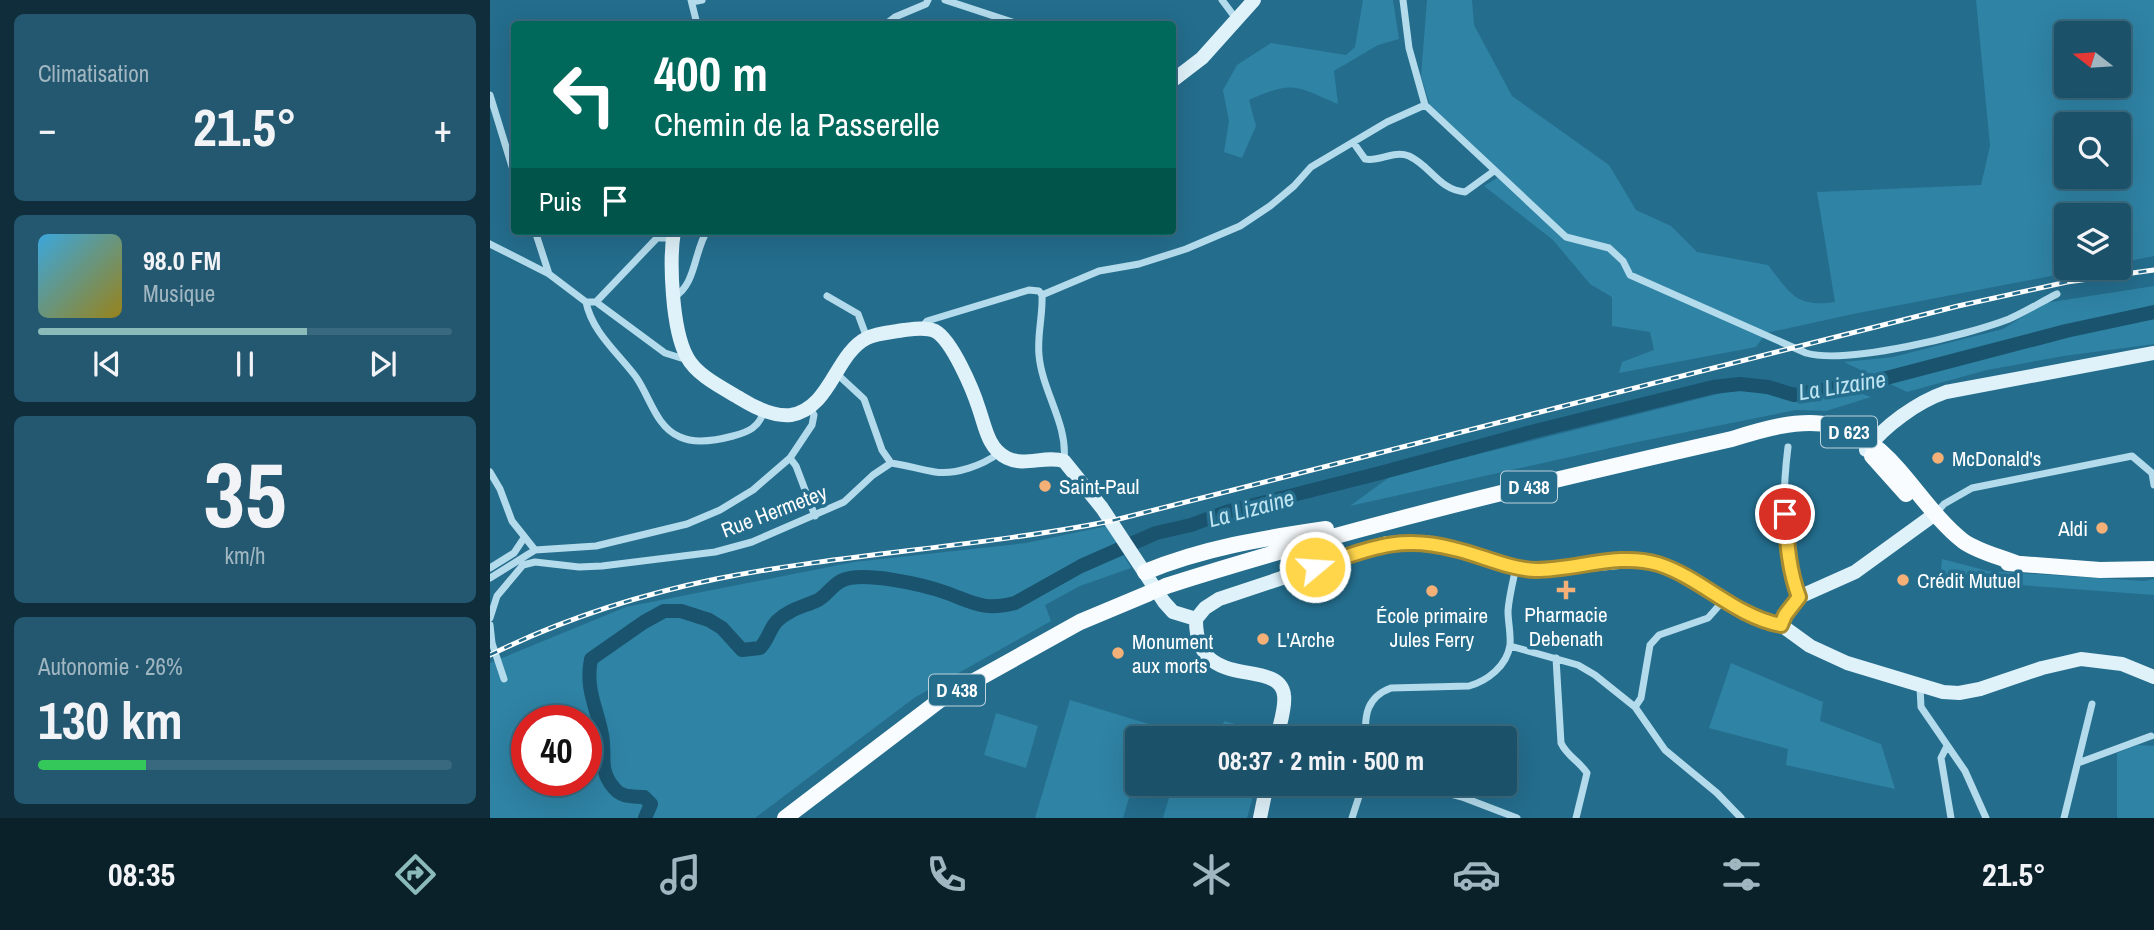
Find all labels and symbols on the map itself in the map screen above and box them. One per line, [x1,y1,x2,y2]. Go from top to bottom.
north arrow [2054,21,2132,98]
water label: La Lizaine [1796,363,1888,407]
road number: D 623 [1821,416,1877,448]
place label: McDonald's [1952,444,2041,473]
marker: McDonald's [1930,450,1946,466]
place label: Saint-Paul [1059,472,1139,501]
road number: D 438 [1501,472,1557,502]
street label: Rue Hermetey [717,477,831,544]
marker: Saint-Paul [1037,478,1053,494]
water label: La Lizaine [1204,482,1298,534]
pin [1755,484,1815,544]
place label: Aldi [2057,514,2088,543]
marker: Aldi [2094,520,2110,536]
position arrow [1278,530,1352,604]
place label: Crédit Mutuel [1917,566,2020,595]
marker: Crédit Mutuel [1895,572,1911,588]
marker: Pharmacie Debenath [1558,582,1574,598]
marker: École primaire Jules Ferry [1424,583,1440,599]
place label: Pharmacie Debenath [1524,600,1608,653]
place label: École primaire Jules Ferry [1376,601,1488,654]
place label: L'Arche [1277,625,1335,654]
place label: Monument aux morts [1132,627,1214,680]
marker: L'Arche [1255,631,1271,647]
marker: Monument aux morts [1110,645,1126,661]
road number: D 438 [929,674,985,706]
speed limit sign: 40 [511,705,602,796]

